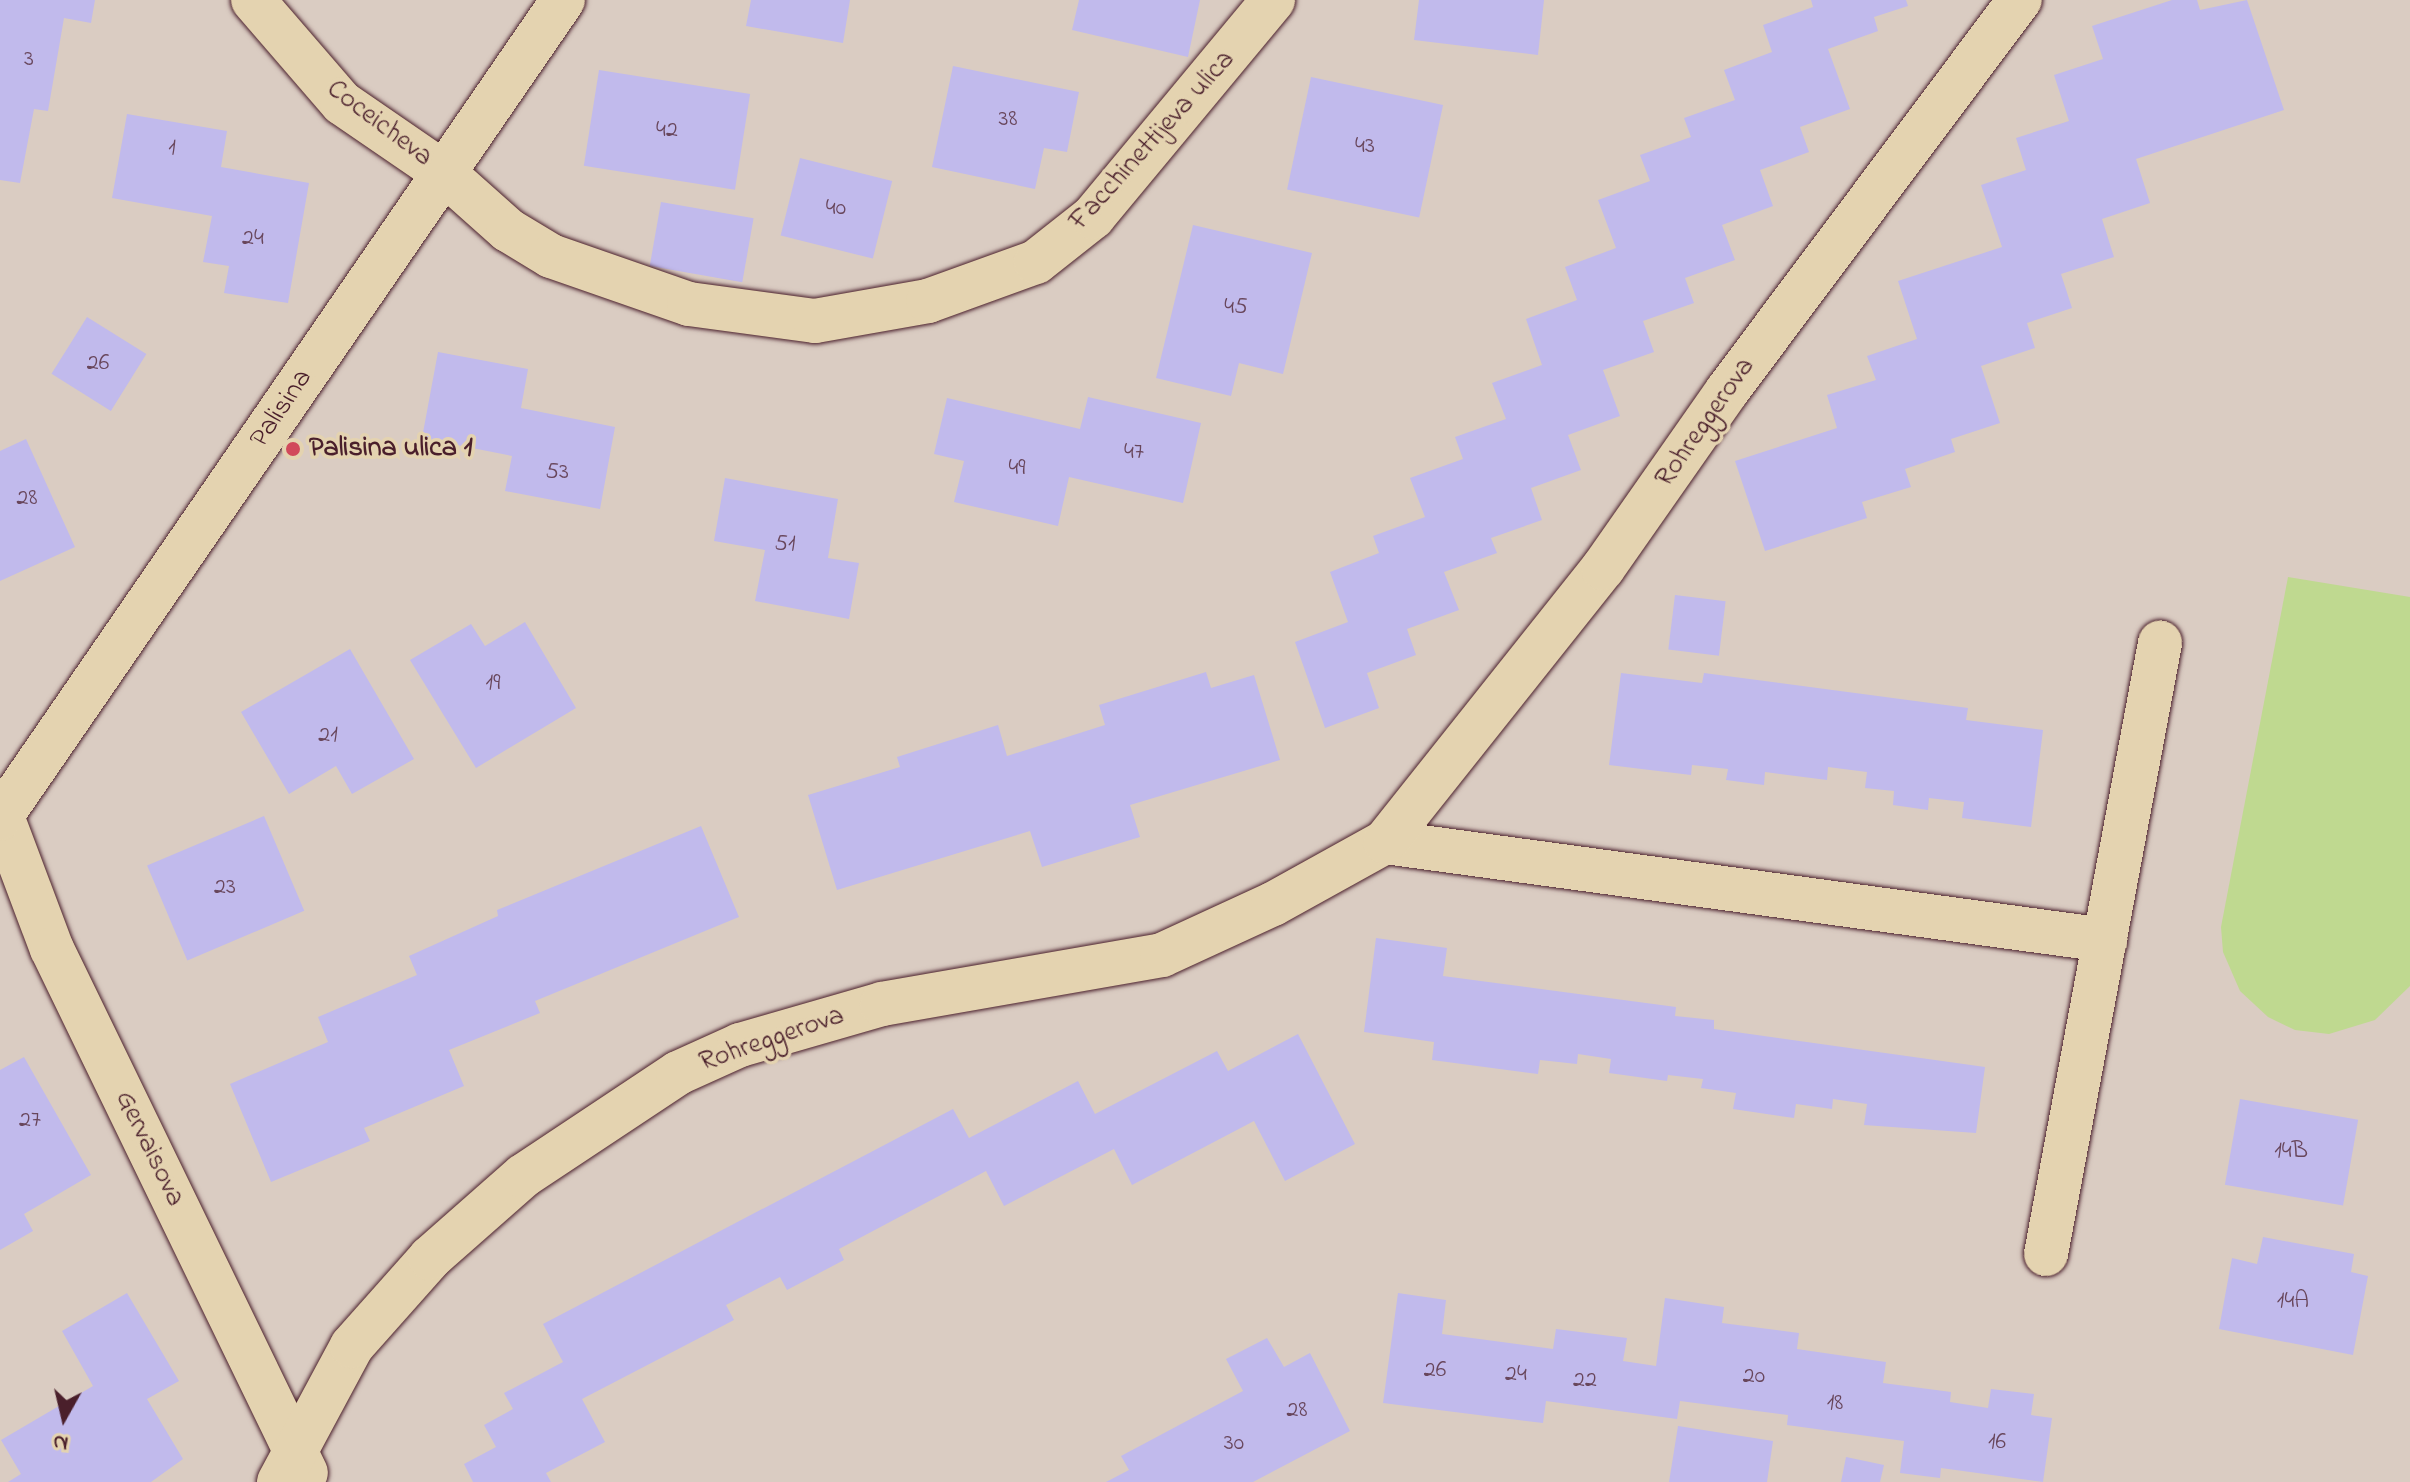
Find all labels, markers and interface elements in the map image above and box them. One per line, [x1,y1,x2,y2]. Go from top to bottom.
street label: Facchinettijeva ulica [1063,44,1243,238]
house number: 3 [24,46,34,74]
street label: Coceicheva [319,73,439,175]
house number: 38 [999,106,1017,134]
house number: 42 [656,117,678,145]
house number: 43 [1355,133,1375,161]
house number: 1 [168,135,176,163]
house number: 40 [826,195,846,223]
house number: 24 [242,225,264,253]
house number: 45 [1224,294,1248,322]
house number: 26 [87,350,109,378]
street label: Rohreggerova [1649,352,1763,494]
street label: Palisina [244,363,320,455]
place label: Palisina ulica 1 [309,432,473,466]
house number: 47 [1124,439,1144,467]
marker: Palisina ulica 1 [284,440,302,458]
house number: 49 [1008,455,1026,483]
house number: 53 [545,459,569,487]
house number: 28 [17,485,37,513]
house number: 51 [774,531,796,559]
house number: 19 [486,670,500,698]
house number: 21 [318,722,338,750]
house number: 23 [214,874,236,902]
street label: Rohreggerova [695,1000,849,1080]
street label: Gervaisova [107,1086,191,1212]
house number: 27 [19,1107,41,1135]
house number: 14B [2274,1138,2308,1166]
house number: 14A [2277,1288,2309,1316]
house number: 26 [1424,1357,1446,1385]
house number: 24 [1505,1361,1527,1389]
house number: 20 [1743,1363,1765,1391]
house number: 22 [1573,1367,1597,1395]
north arrow [24,1378,104,1458]
house number: 18 [1827,1390,1843,1418]
house number: 28 [1287,1397,1307,1425]
text: N [51,1425,70,1459]
house number: 16 [1988,1429,2006,1457]
house number: 30 [1224,1430,1244,1458]

